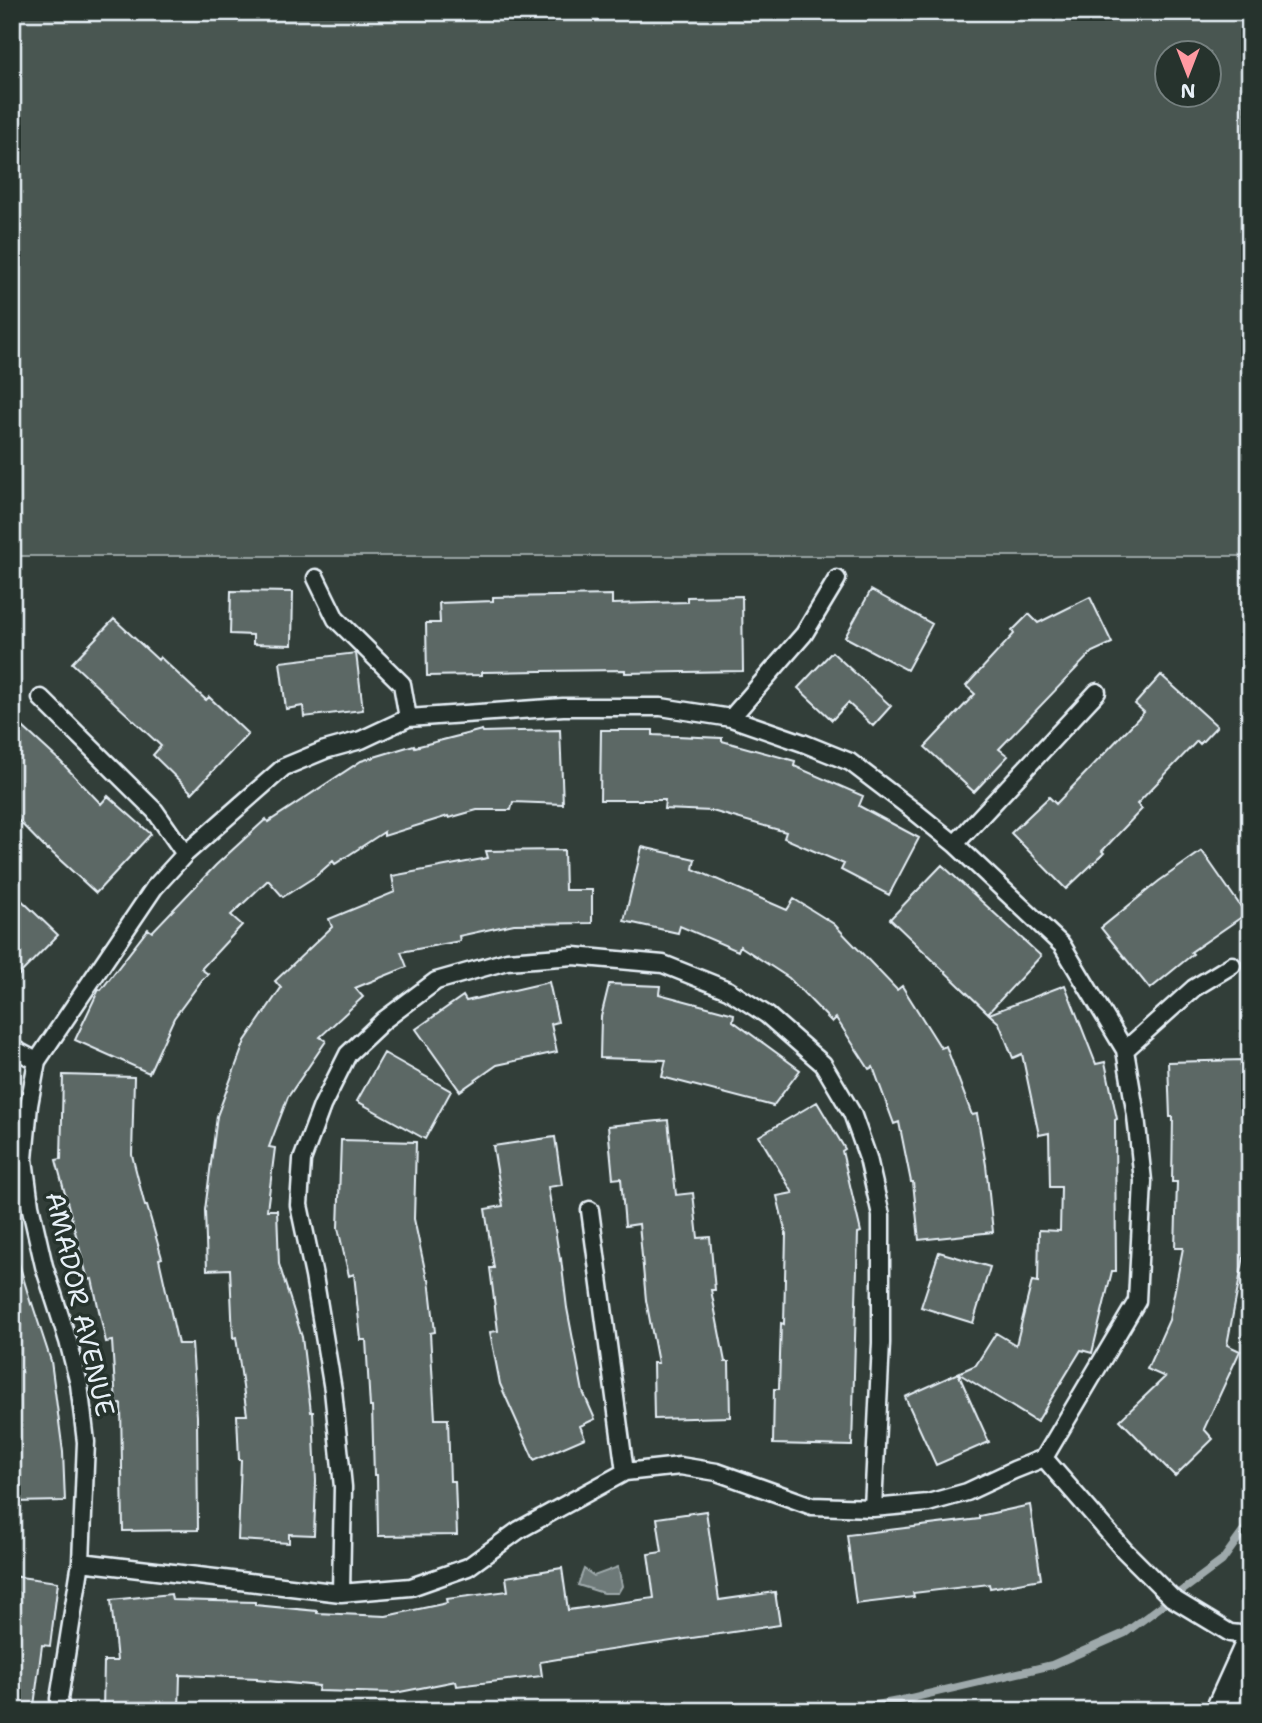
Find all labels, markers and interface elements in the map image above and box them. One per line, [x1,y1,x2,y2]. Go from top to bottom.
north arrow [1154,38,1224,108]
text: N [1180,78,1196,103]
street label: AMADOR AVENUE [38,1188,123,1420]

